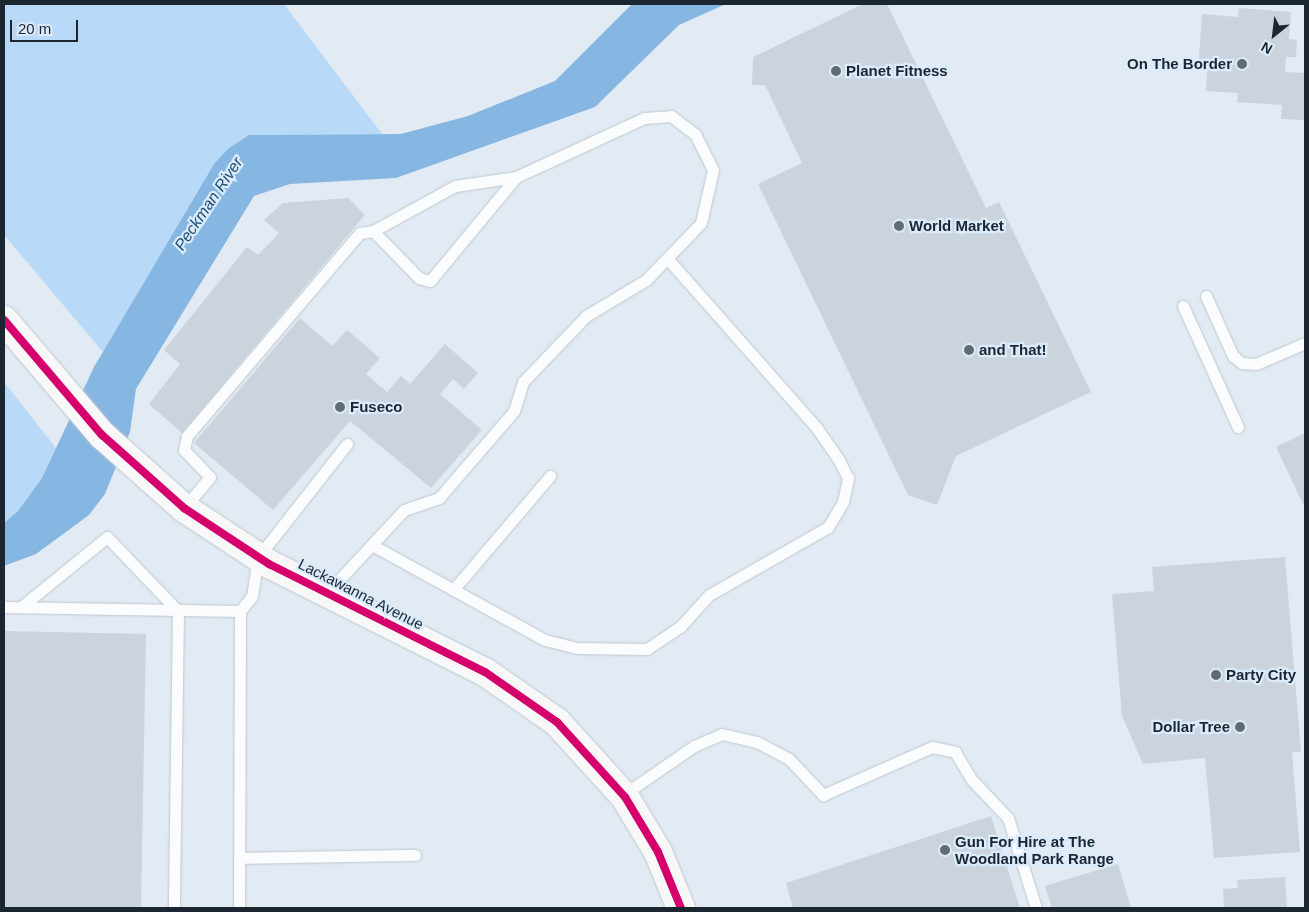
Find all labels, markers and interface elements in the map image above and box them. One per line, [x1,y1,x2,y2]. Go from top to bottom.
scale bar [12,10,80,42]
north arrow [1249,10,1299,60]
text: 20 m [18,20,51,37]
text: N [1258,39,1275,58]
place label: On The Border [1127,55,1232,73]
marker: On The Border [1236,58,1248,70]
place label: Planet Fitness [846,62,948,80]
marker: Planet Fitness [830,65,842,77]
water label: Peckman River [171,154,247,254]
place label: World Market [909,217,1004,235]
marker: World Market [893,220,905,232]
place label: and That! [979,341,1046,359]
marker: and That! [963,344,975,356]
place label: Fuseco [350,398,403,416]
marker: Fuseco [334,401,346,413]
street label: Lackawanna Avenue [295,554,427,634]
place label: Party City [1226,666,1296,684]
marker: Party City [1210,669,1222,681]
place label: Dollar Tree [1152,718,1230,736]
marker: Dollar Tree [1234,721,1246,733]
place label: Gun For Hire at The Woodland Park Range [955,832,1114,867]
marker: Gun For Hire at The Woodland Park Range [939,844,951,856]

